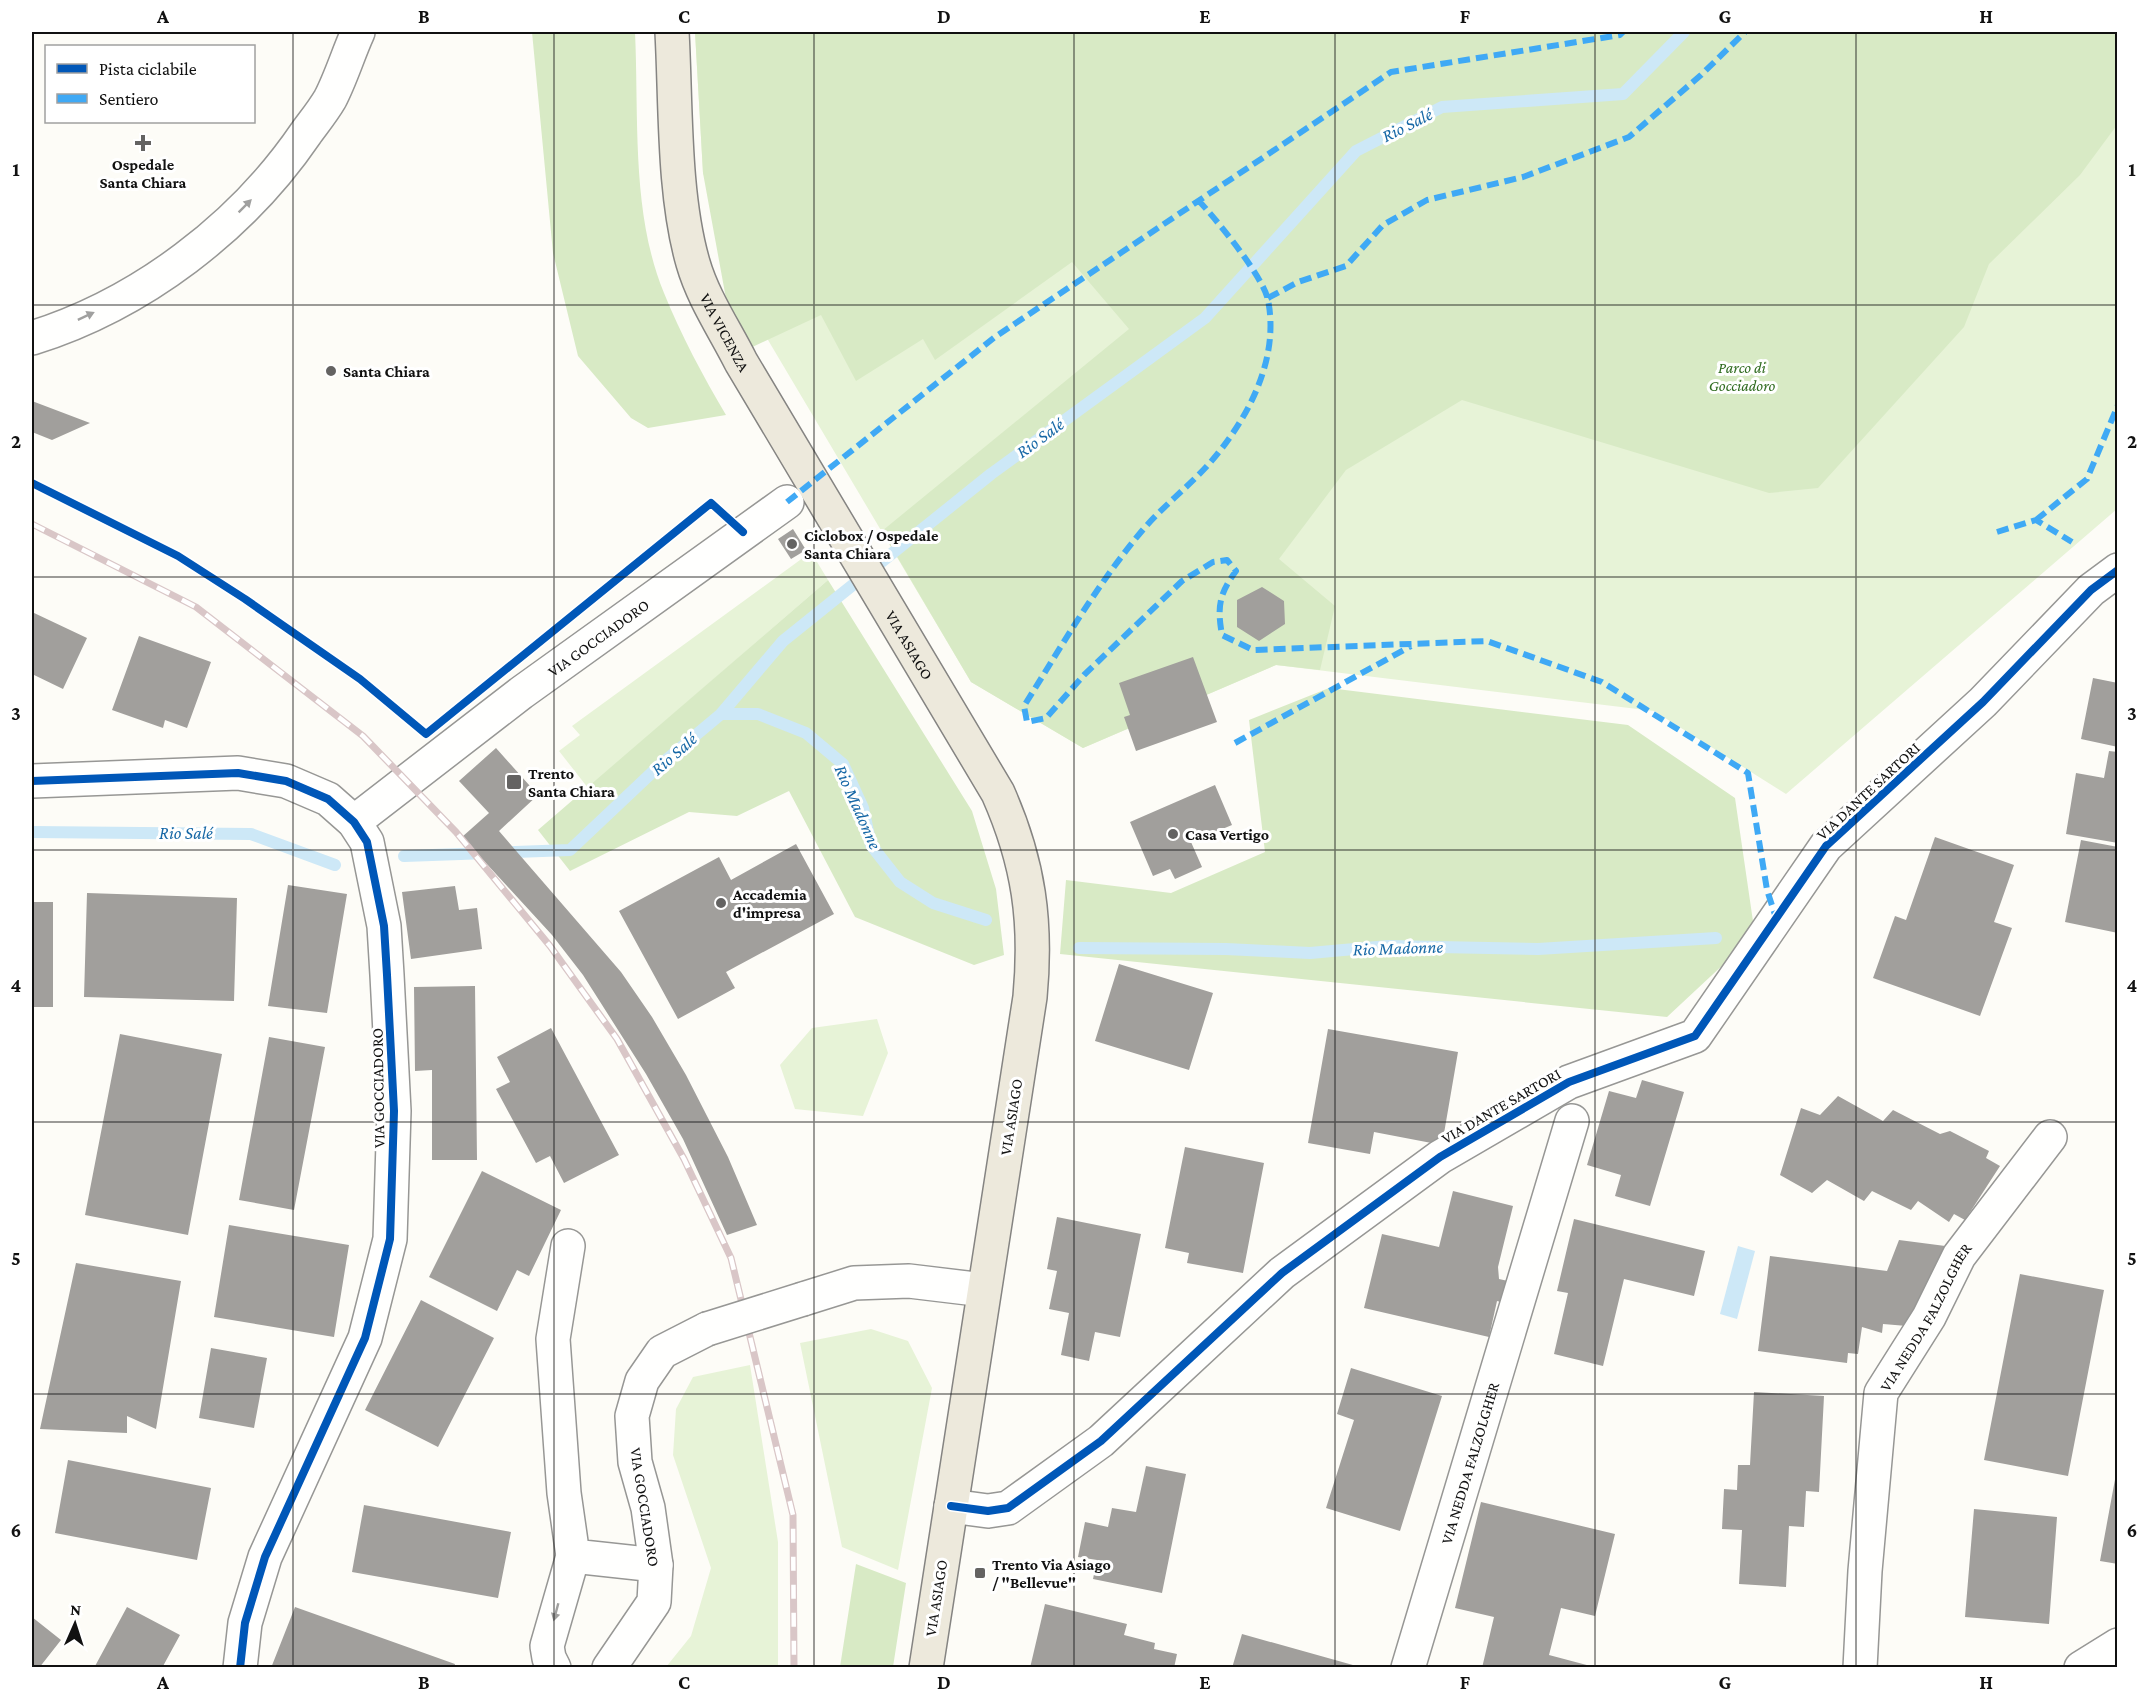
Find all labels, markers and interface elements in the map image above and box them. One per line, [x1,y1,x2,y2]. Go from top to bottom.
text: A [156,5,170,27]
text: B [418,5,430,27]
text: C [678,5,690,27]
text: D [937,5,951,27]
text: E [1199,5,1211,27]
text: F [1460,5,1471,27]
text: G [1719,5,1732,27]
text: H [1979,5,1993,27]
legend [45,45,255,123]
text: Pista ciclabile [99,59,197,79]
text: Sentiero [99,89,159,109]
water label: Rio Salé [1378,103,1437,146]
marker: Ospedale Santa Chiara [134,134,152,152]
place label: Ospedale Santa Chiara [100,156,187,191]
text: 1 [12,158,20,180]
text: 1 [2128,158,2136,180]
one-way arrow [238,200,252,214]
street label: VIA VICENZA [697,290,754,375]
one-way arrow [77,311,95,321]
park label: Parco di Gocciadoro [1709,359,1775,394]
place label: Santa Chiara [343,363,430,380]
marker: Santa Chiara [324,364,338,378]
water label: Rio Salé [1012,413,1069,462]
text: 2 [11,430,21,452]
text: 2 [2127,430,2137,452]
place label: Ciclobox / Ospedale Santa Chiara [804,527,939,562]
marker: Ciclobox / Ospedale Santa Chiara [785,537,799,551]
street label: VIA GOCCIADORO [544,596,652,680]
street label: VIA ASIAGO [883,607,937,682]
text: 3 [11,702,21,724]
text: 3 [2127,702,2137,724]
water label: Rio Salé [647,728,702,779]
street label: VIA DANTE SARTORI [1813,739,1923,843]
water label: Rio Madonne [830,762,886,853]
place label: Trento Santa Chiara [528,765,615,800]
marker: Trento Santa Chiara [505,773,523,791]
water label: Rio Salé [159,823,214,843]
place label: Casa Vertigo [1185,826,1269,843]
marker: Casa Vertigo [1166,827,1180,841]
place label: Accademia d'impresa [732,886,807,921]
marker: Accademia d'impresa [714,896,728,910]
water label: Rio Madonne [1352,936,1444,960]
text: 4 [11,974,22,996]
text: 4 [2127,974,2138,996]
street label: VIA GOCCIADORO [368,1028,388,1148]
street label: VIA DANTE SARTORI [1438,1065,1564,1147]
street label: VIA ASIAGO [997,1078,1025,1156]
street label: VIA NEDDA FALZOLGHER [1876,1239,1975,1394]
text: 5 [11,1247,21,1269]
text: 5 [2127,1247,2137,1269]
street label: VIA NEDDA FALZOLGHER [1437,1380,1502,1546]
street label: VIA GOCCIADORO [627,1446,663,1568]
text: 6 [11,1519,21,1541]
text: 6 [2127,1519,2137,1541]
place label: Trento Via Asiago / "Bellevue" [992,1556,1111,1591]
street label: VIA ASIAGO [922,1559,950,1637]
marker: Trento Via Asiago / "Bellevue" [973,1566,987,1580]
north arrow [45,1594,105,1654]
text: N [70,1601,82,1618]
one-way arrow [551,1603,560,1621]
text: A [156,1671,170,1693]
text: B [418,1671,430,1693]
text: C [678,1671,690,1693]
text: D [937,1671,951,1693]
text: E [1199,1671,1211,1693]
text: F [1460,1671,1471,1693]
text: G [1719,1671,1732,1693]
text: H [1979,1671,1993,1693]

